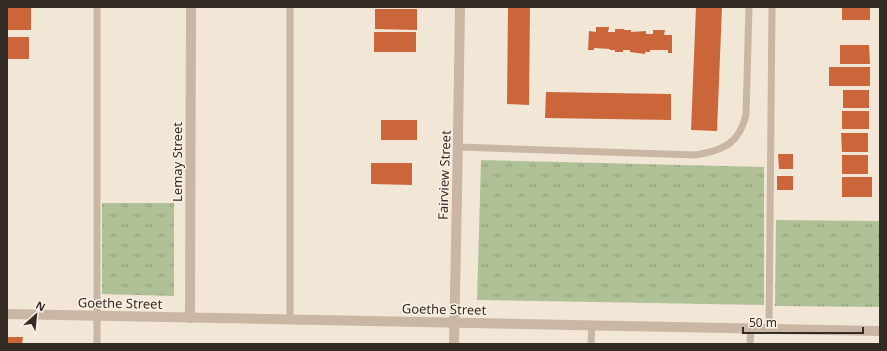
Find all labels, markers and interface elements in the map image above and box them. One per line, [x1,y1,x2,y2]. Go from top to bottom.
street label: Lemay Street [168,122,186,202]
street label: Fairview Street [433,130,455,220]
street label: Goethe Street [78,293,163,313]
north arrow [16,295,56,335]
text: N [33,297,48,314]
street label: Goethe Street [402,299,487,319]
scale bar [743,309,863,335]
text: 50 m [749,314,777,331]

